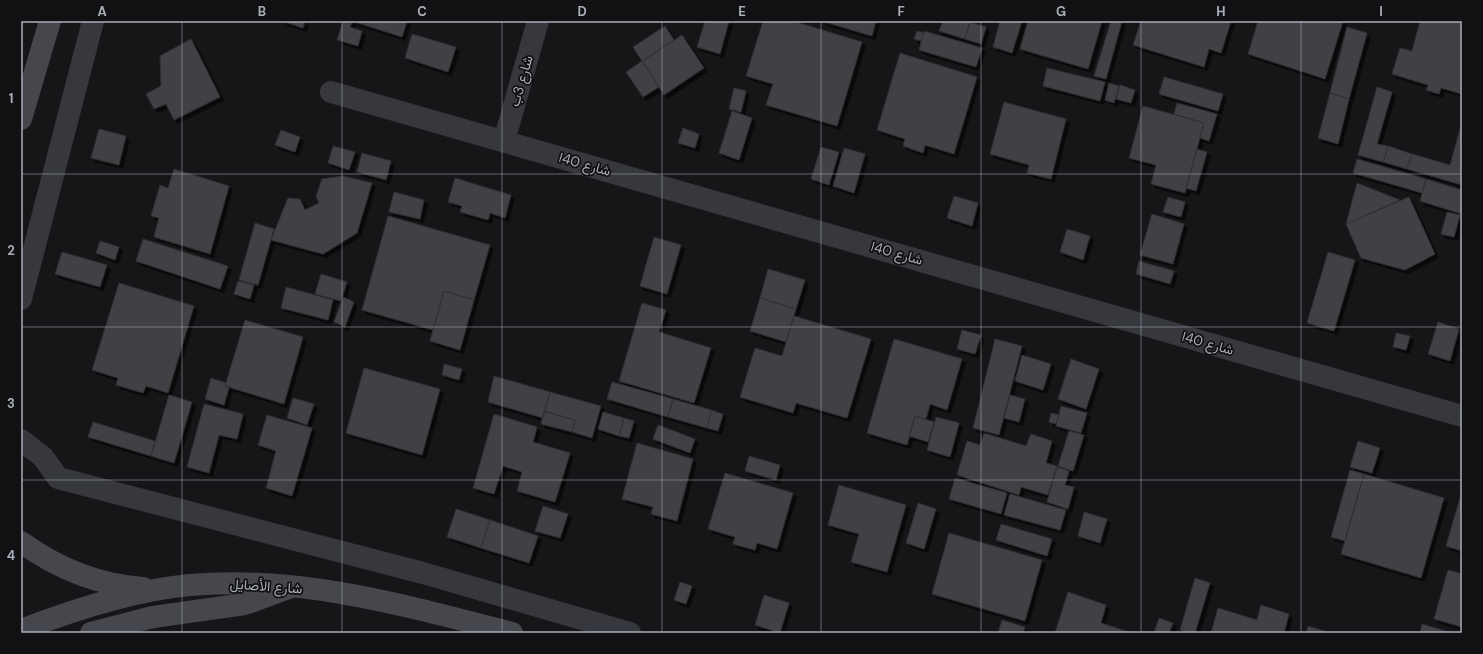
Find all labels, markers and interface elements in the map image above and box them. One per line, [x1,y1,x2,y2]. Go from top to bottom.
text: A [97,3,107,20]
text: B [258,3,266,20]
text: C [417,3,427,20]
text: D [577,3,587,20]
text: E [738,3,746,20]
text: F [897,3,905,20]
text: G [1056,3,1066,20]
text: H [1216,3,1226,20]
text: I [1379,3,1383,20]
street label: شارع 3ب [505,53,539,109]
text: 1 [9,90,13,107]
street label: شارع 40ا [556,148,613,182]
street label: شارع 40ا [868,237,925,271]
text: 2 [7,242,15,259]
street label: شارع 40ا [1179,327,1236,361]
text: 3 [7,395,15,412]
text: 4 [7,547,15,564]
street label: شارع الأصايل [229,574,303,600]

